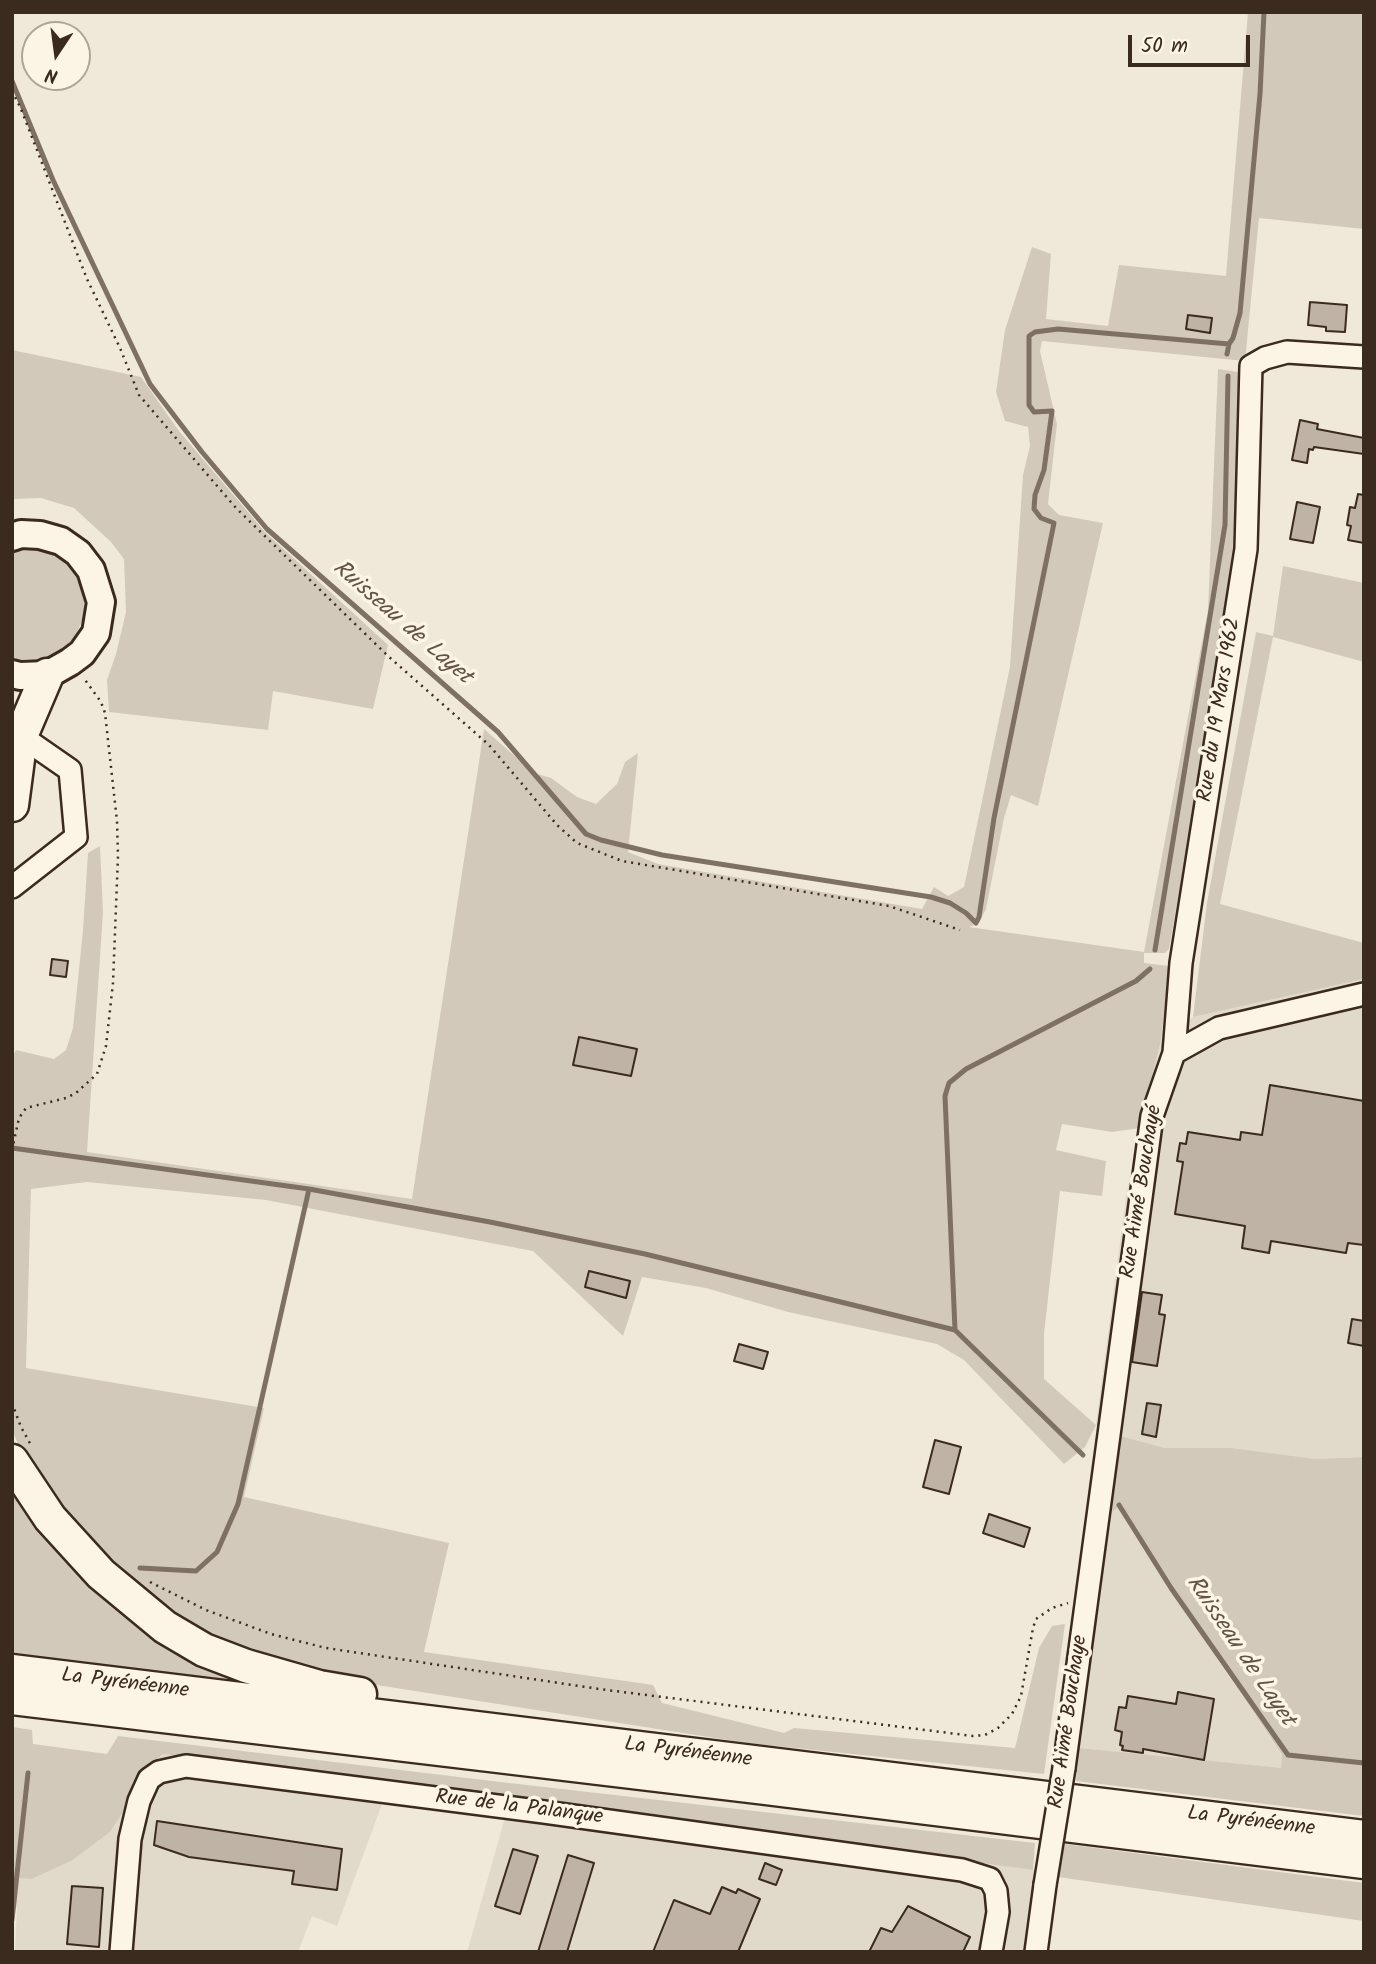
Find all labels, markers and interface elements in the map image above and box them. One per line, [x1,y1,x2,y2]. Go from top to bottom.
north arrow [21,21,91,91]
scale bar [1131,21,1254,65]
text: 50 m [1141,30,1188,63]
text: N [43,59,61,90]
water label: Ruisseau de Layet [326,556,476,692]
street label: Rue du 19 Mars 1962 [1194,616,1248,804]
street label: Rue Aimé Bouchayé [1117,1104,1169,1280]
water label: Ruisseau de Layet [1179,1572,1299,1732]
street label: Rue Aimé Bouchaye [1045,1634,1095,1810]
street label: La Pyrénéenne [60,1665,190,1705]
street label: La Pyrénéenne [623,1734,753,1774]
street label: Rue de la Palanque [434,1786,604,1832]
street label: La Pyrénéenne [1186,1803,1316,1843]

